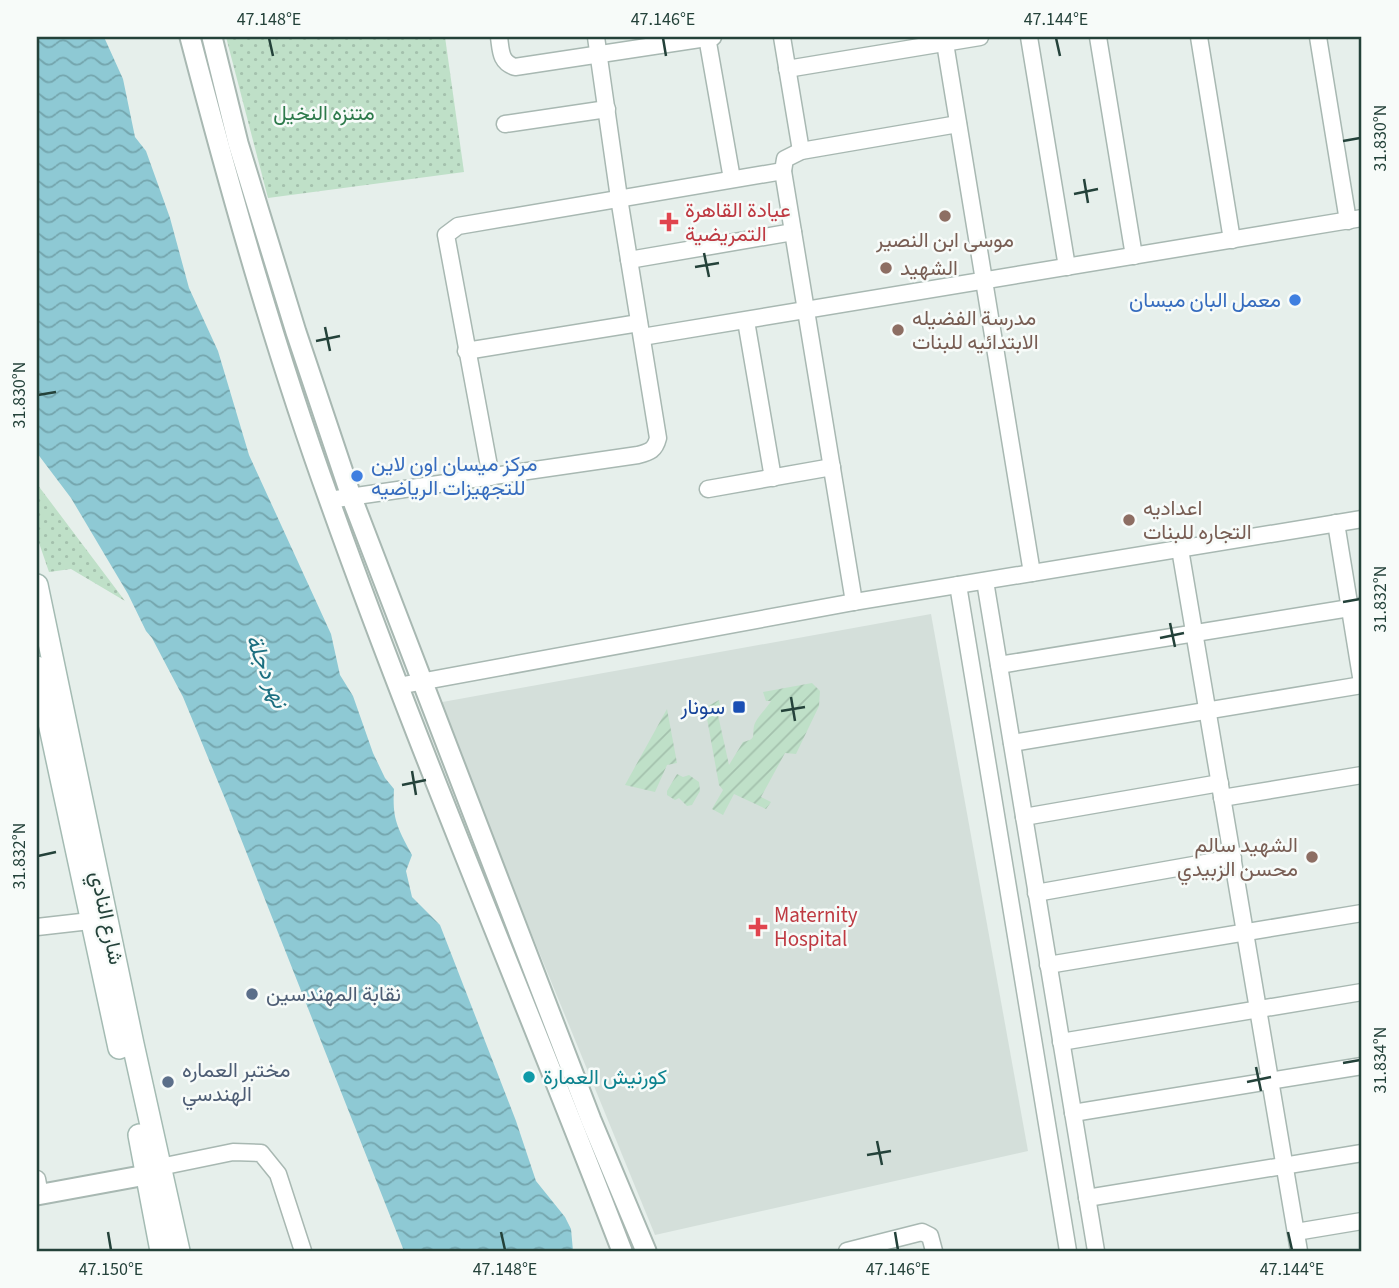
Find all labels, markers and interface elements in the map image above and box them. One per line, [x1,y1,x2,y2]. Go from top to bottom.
text: 47.148°E [237,7,301,32]
text: 47.146°E [631,7,695,32]
text: 47.144°E [1024,7,1088,32]
park label: متنزه النخيل [273,98,375,128]
text: 31.830°N [1368,105,1393,171]
place label: عيادة القاهرة التمريضية [685,195,791,249]
marker: موسى ابن النصير [937,208,953,224]
marker: عيادة القاهرة التمريضية [659,212,679,232]
place label: موسى ابن النصير [875,225,1014,255]
place label: الشهيد [900,253,958,283]
marker: الشهيد [878,260,894,276]
place label: معمل البان ميسان [1129,285,1281,315]
marker: معمل البان ميسان [1287,292,1303,308]
place label: مدرسة الفضيله الابتدائيه للبنات [912,303,1039,357]
marker: مدرسة الفضيله الابتدائيه للبنات [890,322,906,338]
text: 31.830°N [7,362,32,428]
place label: مركز ميسان اون لاين للتجهيزات الرياضيه [371,449,537,503]
marker: مركز ميسان اون لاين للتجهيزات الرياضيه [349,468,365,484]
place label: اعداديه التجاره للبنات [1143,493,1252,547]
marker: اعداديه التجاره للبنات [1121,512,1137,528]
text: 31.832°N [1368,566,1393,632]
water label: نهر دجلة [237,629,297,714]
place label: سونار [679,692,725,722]
marker: سونار [731,699,747,715]
text: 31.832°N [7,823,32,889]
place label: الشهيد سالم محسن الزبيدي [1177,830,1298,886]
marker: الشهيد سالم محسن الزبيدي [1304,849,1320,865]
street label: شارع النادي [81,869,132,968]
place label: Maternity Hospital [774,900,858,954]
marker: Maternity Hospital [748,917,768,937]
place label: نقابة المهندسين [266,979,401,1009]
marker: نقابة المهندسين [244,986,260,1002]
text: 31.834°N [1368,1027,1393,1093]
place label: مختبر العماره الهندسي [182,1055,290,1111]
place label: كورنيش العمارة [543,1062,667,1092]
marker: كورنيش العمارة [521,1069,537,1085]
marker: مختبر العماره الهندسي [160,1074,176,1090]
text: 47.150°E [79,1257,143,1282]
text: 47.148°E [473,1257,537,1282]
text: 47.146°E [866,1257,930,1282]
text: 47.144°E [1260,1257,1324,1282]

